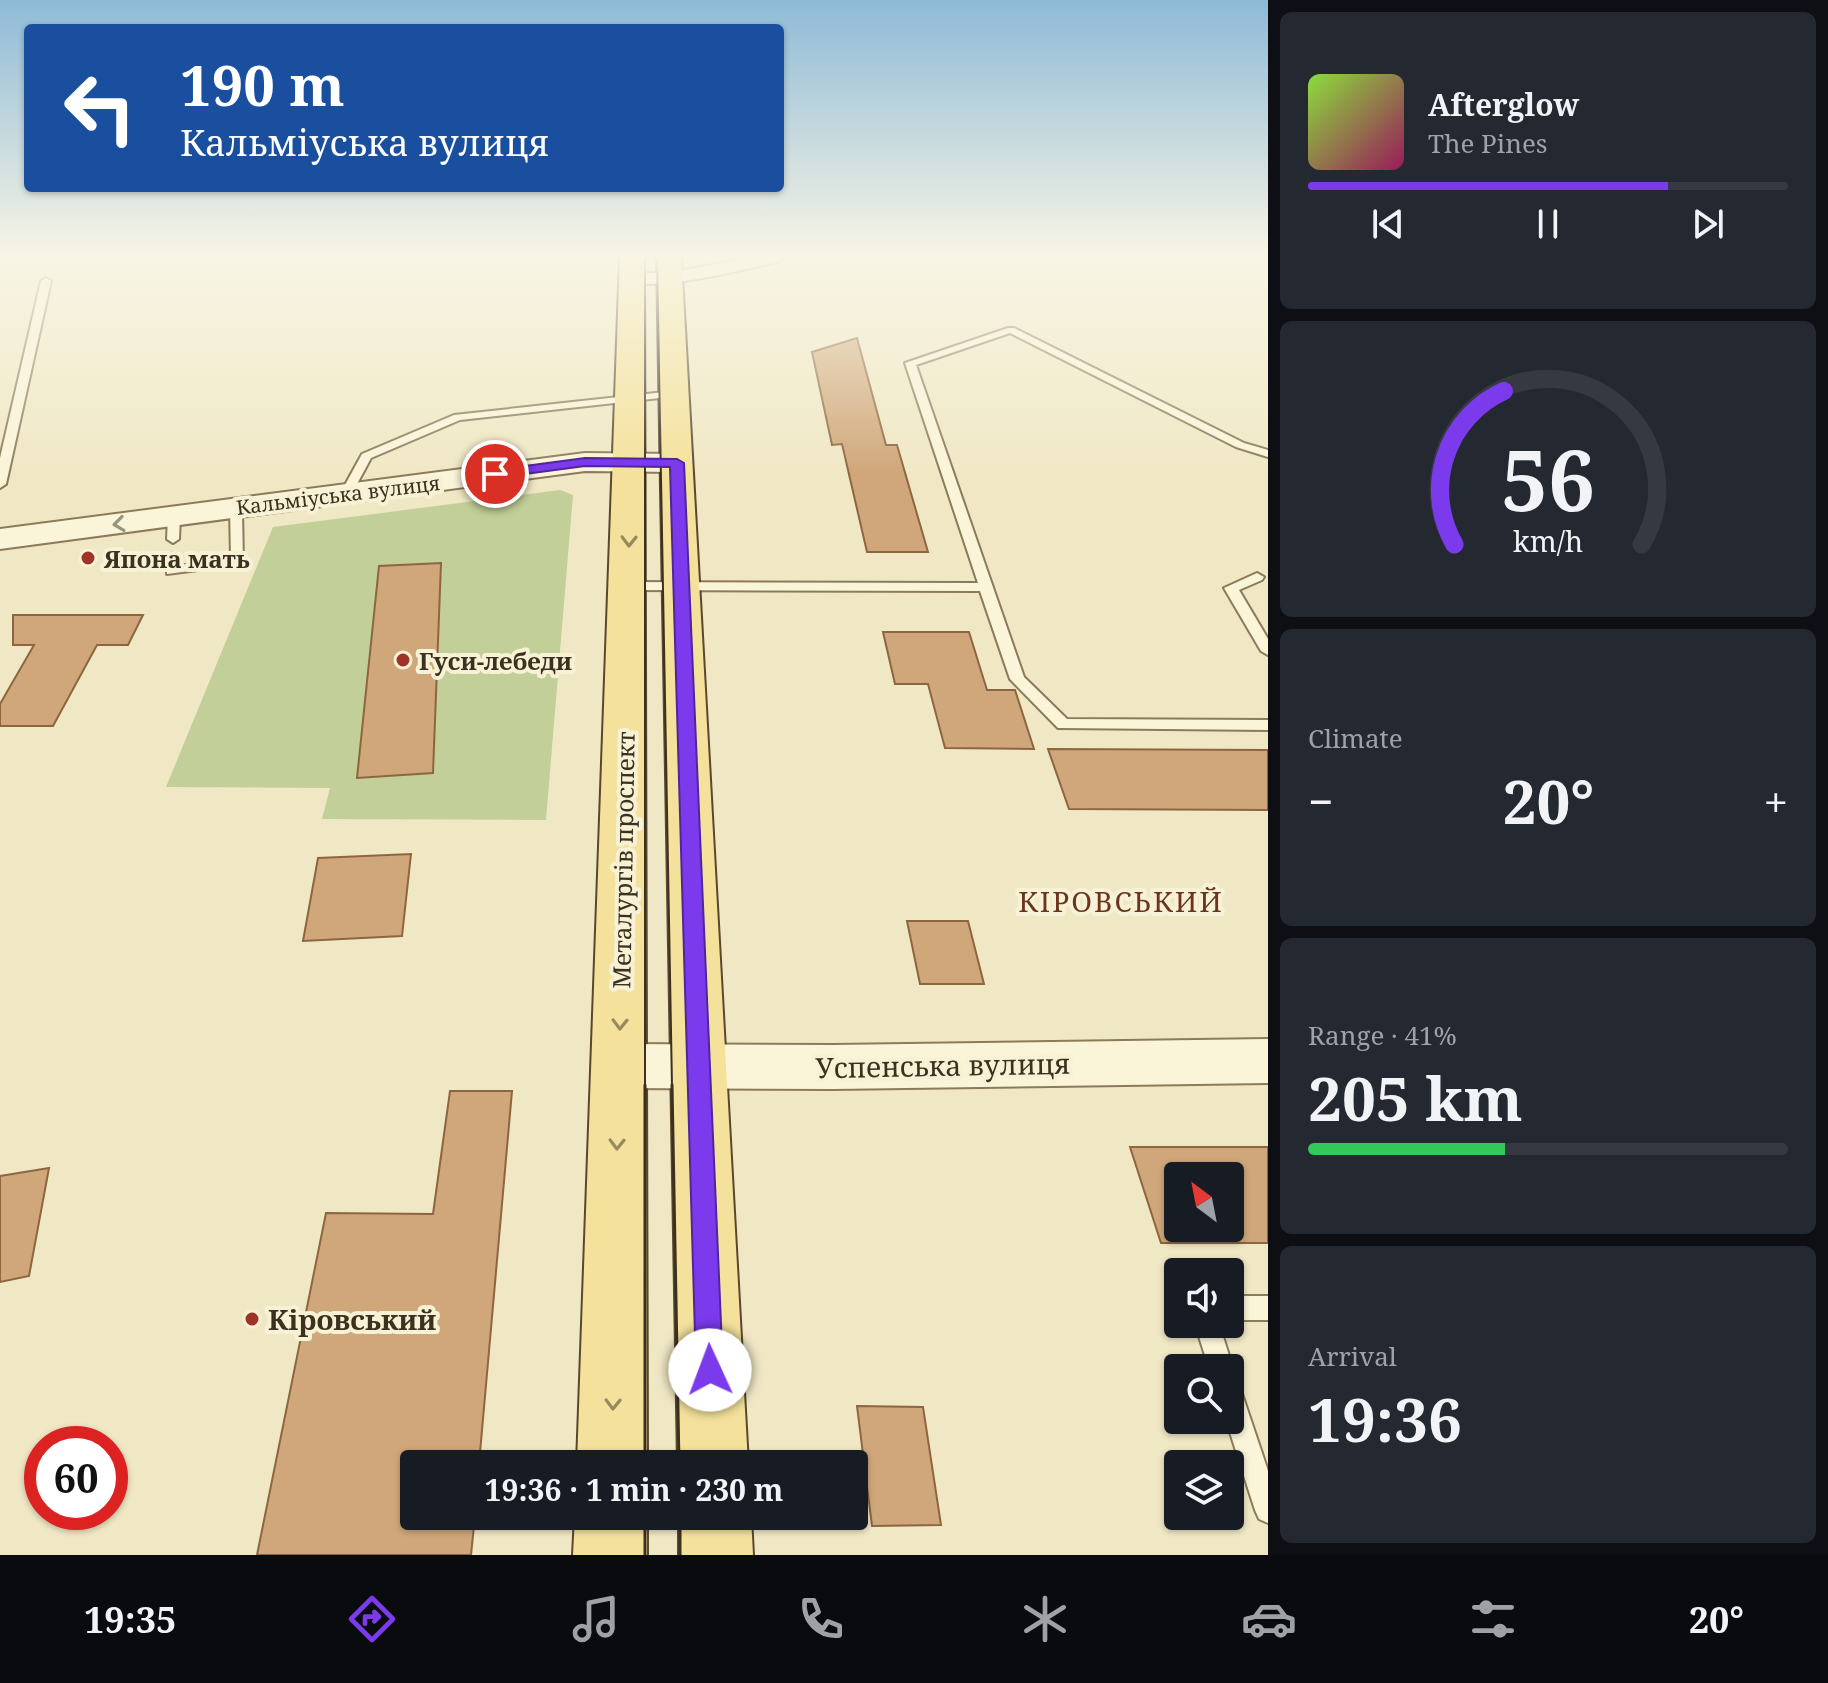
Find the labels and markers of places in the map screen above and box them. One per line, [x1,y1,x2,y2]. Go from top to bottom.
pin [461,440,529,508]
place label: Япона мать [103,542,250,575]
marker: Япона мать [79,549,97,567]
place label: Гуси-лебеди [419,644,572,677]
marker: Гуси-лебеди [394,651,412,669]
place label: Кіровський [268,1300,436,1338]
marker: Кіровський [243,1310,261,1328]

